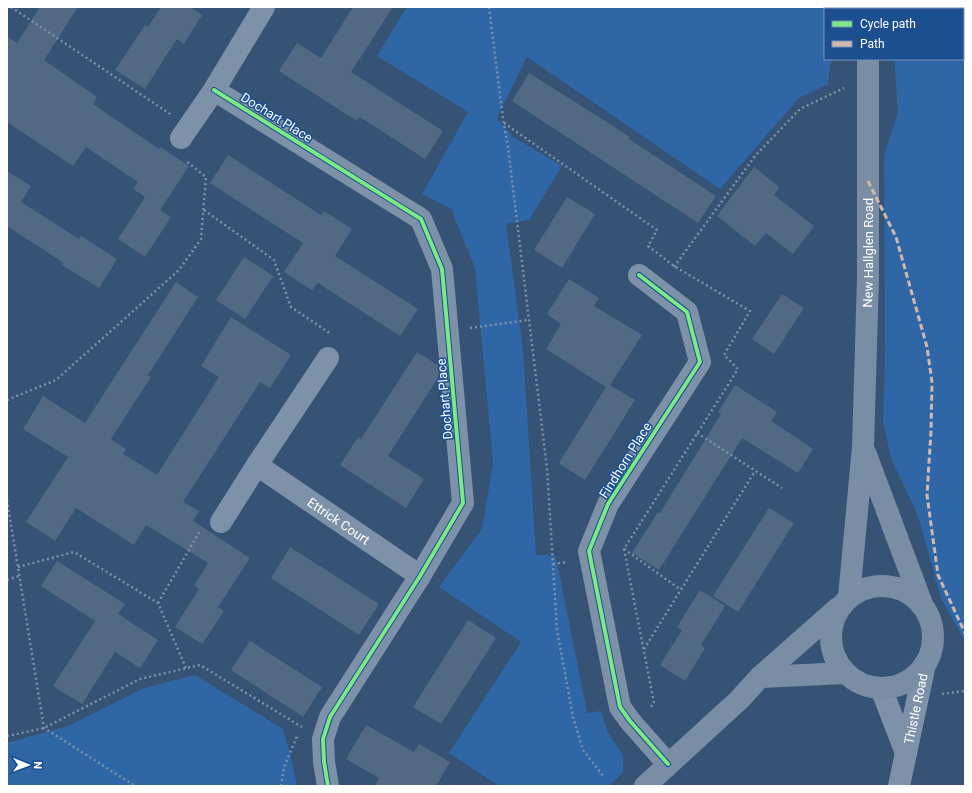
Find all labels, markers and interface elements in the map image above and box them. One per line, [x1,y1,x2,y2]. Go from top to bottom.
legend [824,8,964,60]
text: Cycle path [860,17,916,31]
text: Path [860,37,885,51]
street label: Dochart Place [238,90,315,145]
street label: New Hallglen Road [860,198,876,308]
street label: Dochart Place [433,358,456,440]
street label: Findhorn Place [596,420,655,501]
street label: Ettrick Court [304,495,373,548]
street label: Thistle Road [901,672,931,746]
north arrow [8,745,48,785]
text: N [31,761,44,769]

